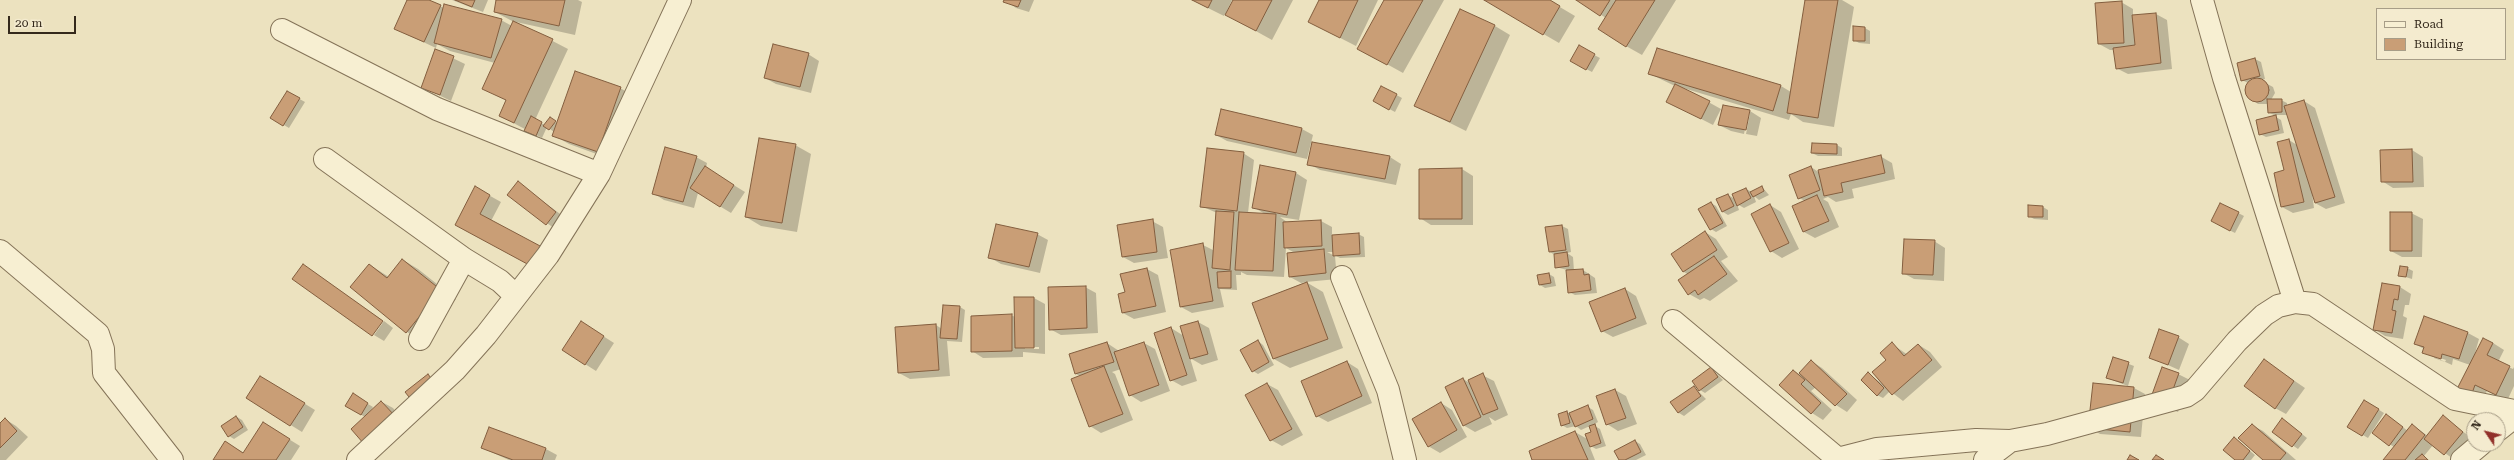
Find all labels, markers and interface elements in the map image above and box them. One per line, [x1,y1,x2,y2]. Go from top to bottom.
scale bar [10,8,78,34]
legend [2376,8,2506,60]
text: 20 m [15,16,42,30]
text: Road [2414,17,2443,31]
text: Building [2414,37,2463,51]
north arrow [2466,412,2506,452]
text: N [2469,418,2484,433]

